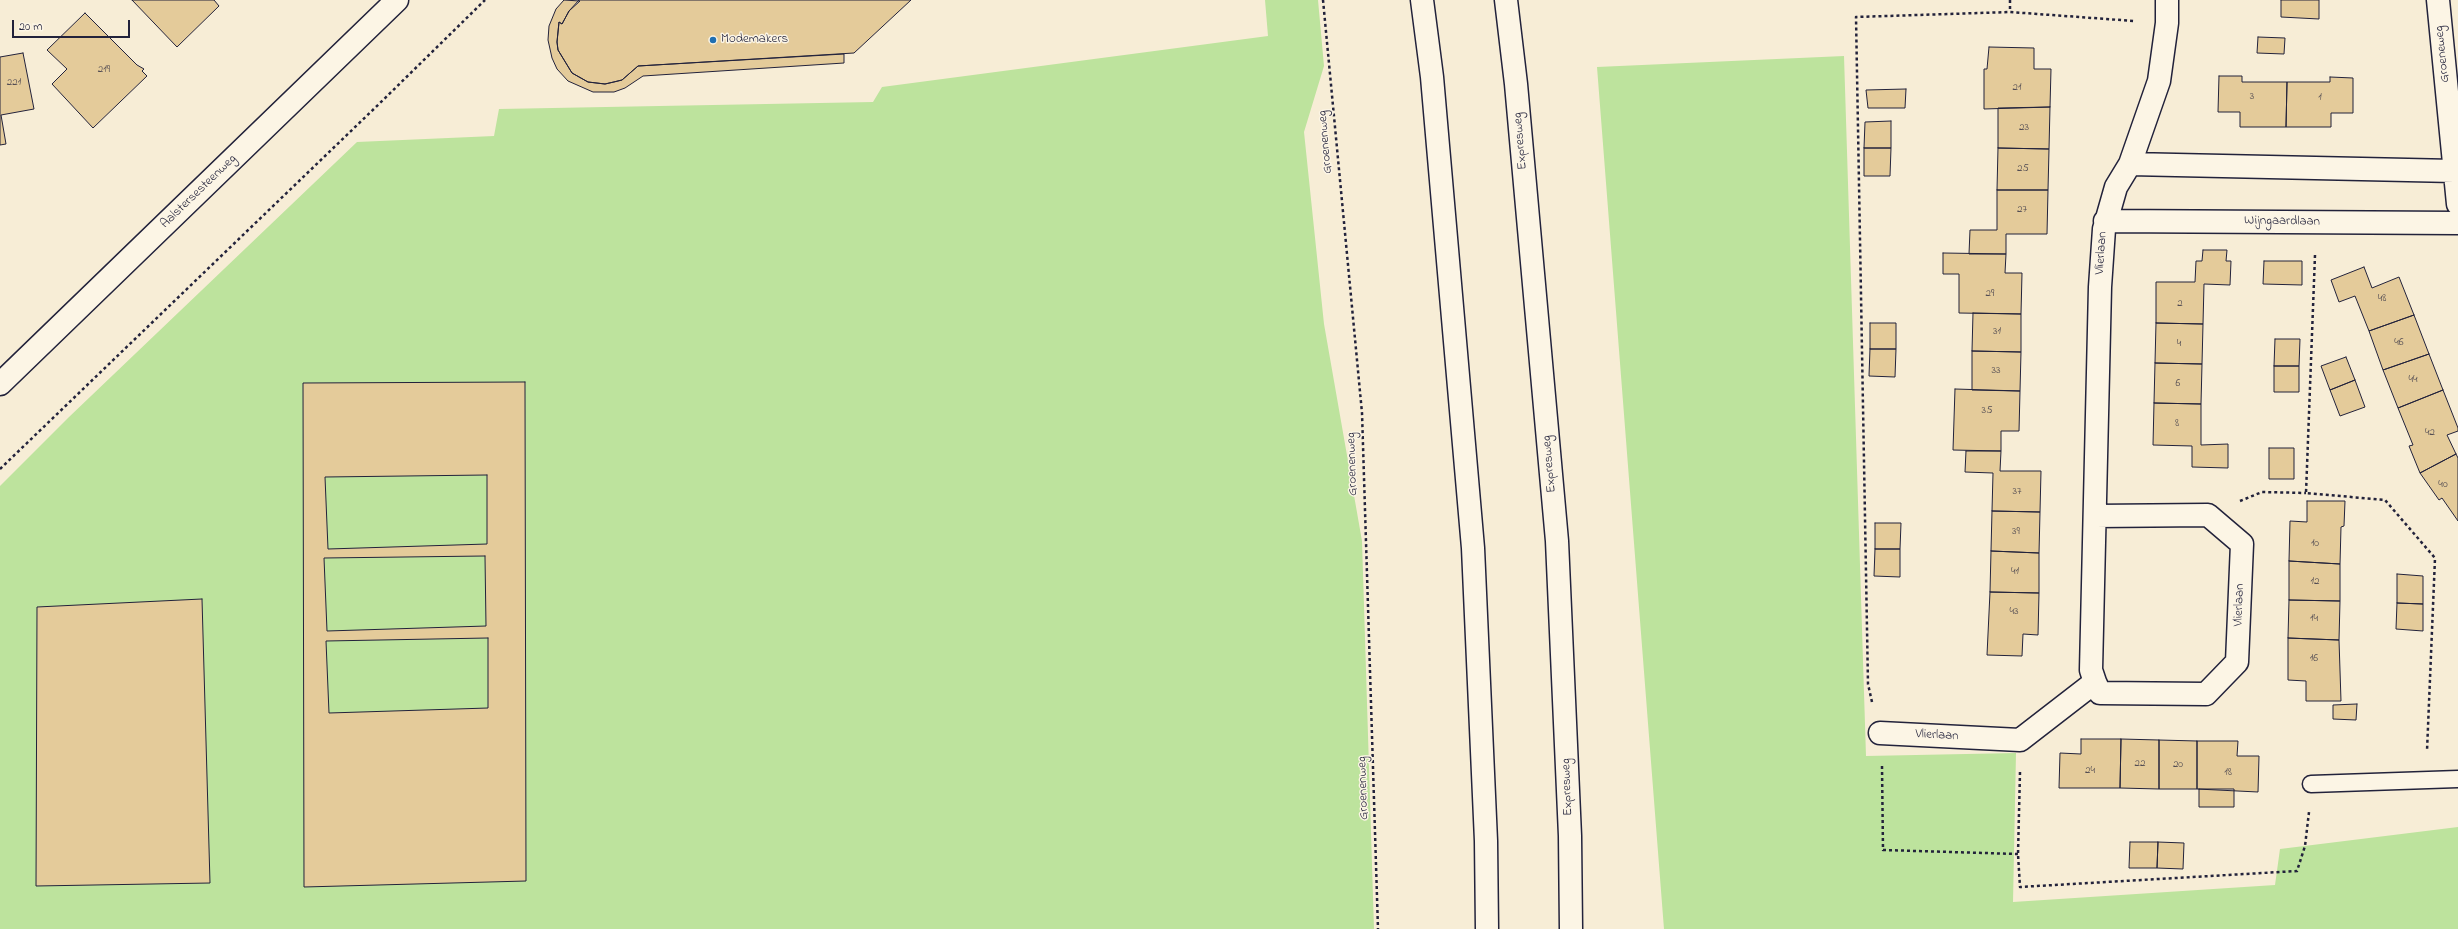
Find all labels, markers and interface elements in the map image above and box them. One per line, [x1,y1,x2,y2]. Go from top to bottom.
scale bar [14,12,132,38]
text: 20 m [19,18,42,36]
street label: Groeneweg [2432,25,2454,83]
place label: Modemakers [721,32,788,48]
marker: Modemakers [708,35,718,45]
house number: 219 [98,63,110,77]
house number: 221 [7,76,21,90]
house number: 21 [2013,81,2021,95]
house number: 3 [2250,90,2254,104]
house number: 1 [2318,91,2322,105]
street label: Groenenweg [1315,110,1337,174]
street label: Expresweg [1511,112,1531,170]
house number: 23 [2019,121,2029,135]
street label: Aalstersesteenweg [158,152,240,232]
house number: 25 [2017,162,2029,176]
house number: 27 [2017,203,2027,217]
street label: Wijngaardlaan [2244,214,2320,230]
street label: Vlierlaan [2093,231,2111,275]
house number: 29 [1986,287,1994,301]
house number: 48 [2378,292,2386,306]
house number: 2 [2177,297,2183,311]
house number: 31 [1993,325,2001,339]
house number: 46 [2394,336,2404,350]
house number: 4 [2177,337,2181,351]
house number: 33 [1991,364,2001,378]
house number: 44 [2408,373,2418,387]
house number: 6 [2176,377,2180,391]
house number: 35 [1982,404,1992,418]
house number: 8 [2175,417,2179,431]
house number: 42 [2425,426,2435,440]
street label: Groenenweg [1344,432,1362,496]
street label: Expresweg [1540,435,1560,493]
house number: 40 [2438,478,2448,492]
house number: 37 [2012,485,2022,499]
house number: 39 [2012,525,2020,539]
house number: 10 [2311,537,2319,551]
house number: 41 [2011,565,2019,579]
house number: 12 [2311,575,2319,589]
street label: Vlierlaan [2231,583,2249,627]
house number: 43 [2009,605,2019,619]
house number: 14 [2310,612,2318,626]
house number: 16 [2310,652,2318,666]
street label: Vlierlaan [1915,727,1959,745]
street label: Groenenweg [1355,756,1373,820]
house number: 22 [2135,757,2145,771]
street label: Expresweg [1559,758,1577,816]
house number: 20 [2173,758,2183,772]
house number: 24 [2085,764,2095,778]
house number: 18 [2224,766,2232,780]

